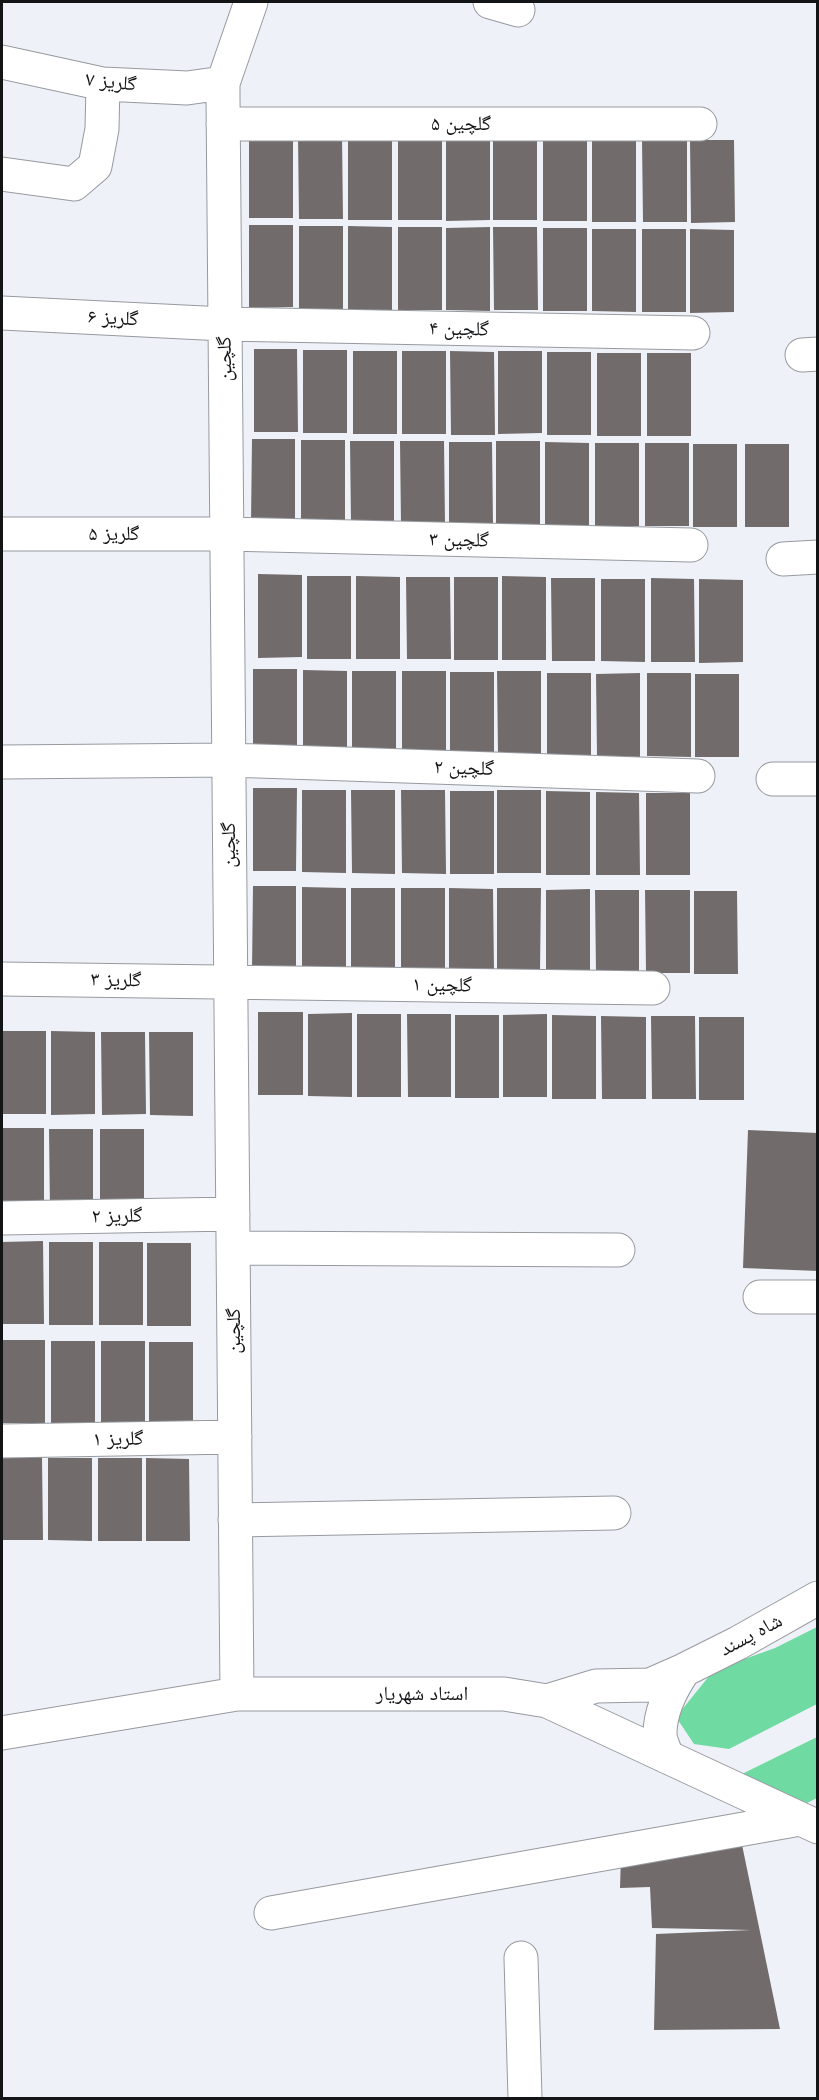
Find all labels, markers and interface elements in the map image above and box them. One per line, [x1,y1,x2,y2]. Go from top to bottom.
street label: گلریز ۷ [84,67,138,97]
street label: گلچین ۵ [431,112,491,136]
street label: گلریز ۶ [87,305,139,331]
street label: گلچین ۴ [429,316,489,342]
street label: گلچین [213,336,237,382]
street label: گلریز ۵ [89,522,139,546]
street label: گلچین ۳ [429,527,489,553]
street label: گلچین ۲ [434,755,494,781]
street label: گلچین [217,822,241,868]
street label: گلریز ۳ [90,968,142,992]
street label: گلچین ۱ [412,972,472,998]
street label: گلریز ۲ [91,1204,143,1228]
street label: گلچین [222,1308,246,1354]
street label: گلریز ۱ [92,1427,144,1451]
street label: شاه پسند [716,1609,786,1661]
street label: استاد شهریار [376,1682,468,1706]

